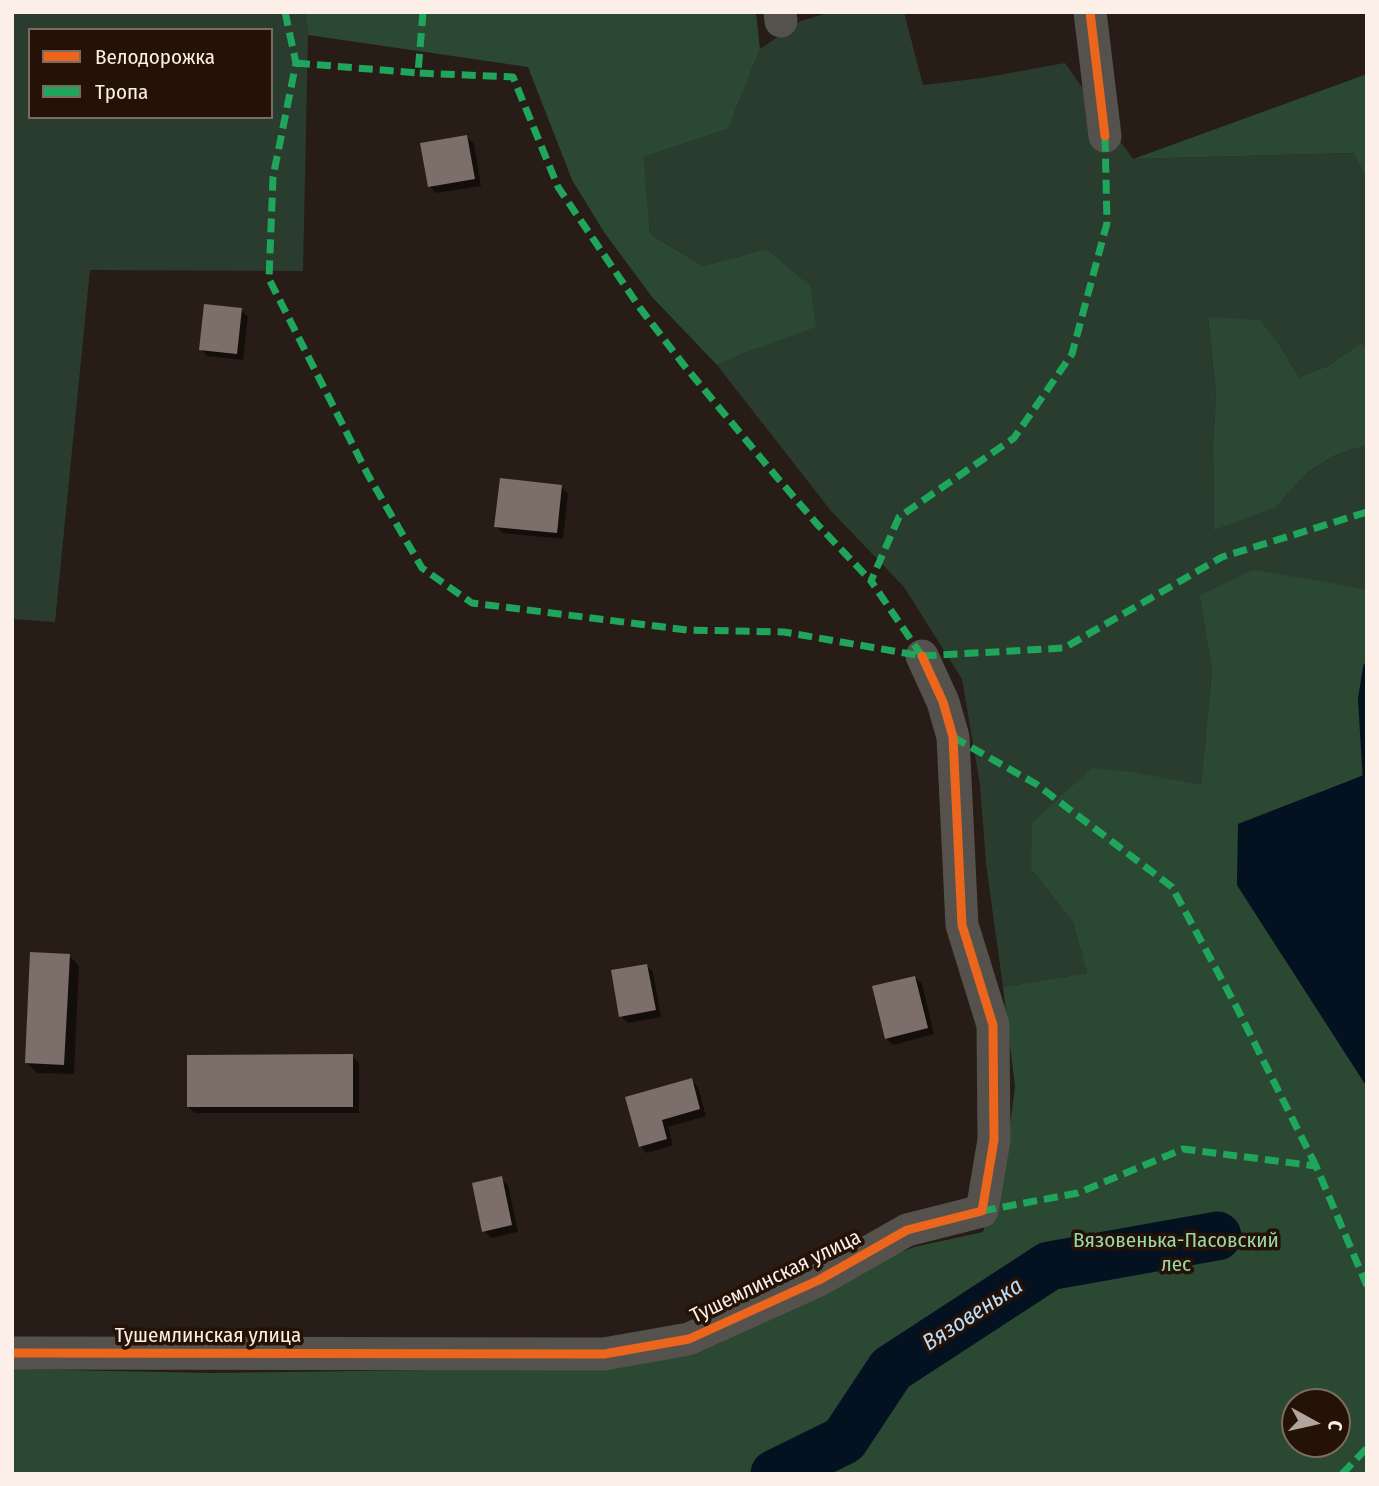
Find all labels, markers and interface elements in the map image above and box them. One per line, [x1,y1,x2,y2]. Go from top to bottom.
legend [28,28,273,119]
text: Велодорожка [95,44,215,70]
text: Тропа [95,79,148,105]
street label: Тушемлинская улица [687,1225,865,1329]
park label: Вязовенька-Пасовский лес [1073,1228,1279,1278]
water label: Вязовенька [918,1272,1028,1358]
street label: Тушемлинская улица [115,1323,301,1349]
north arrow [1281,1388,1351,1458]
text: С [1323,1419,1347,1432]

